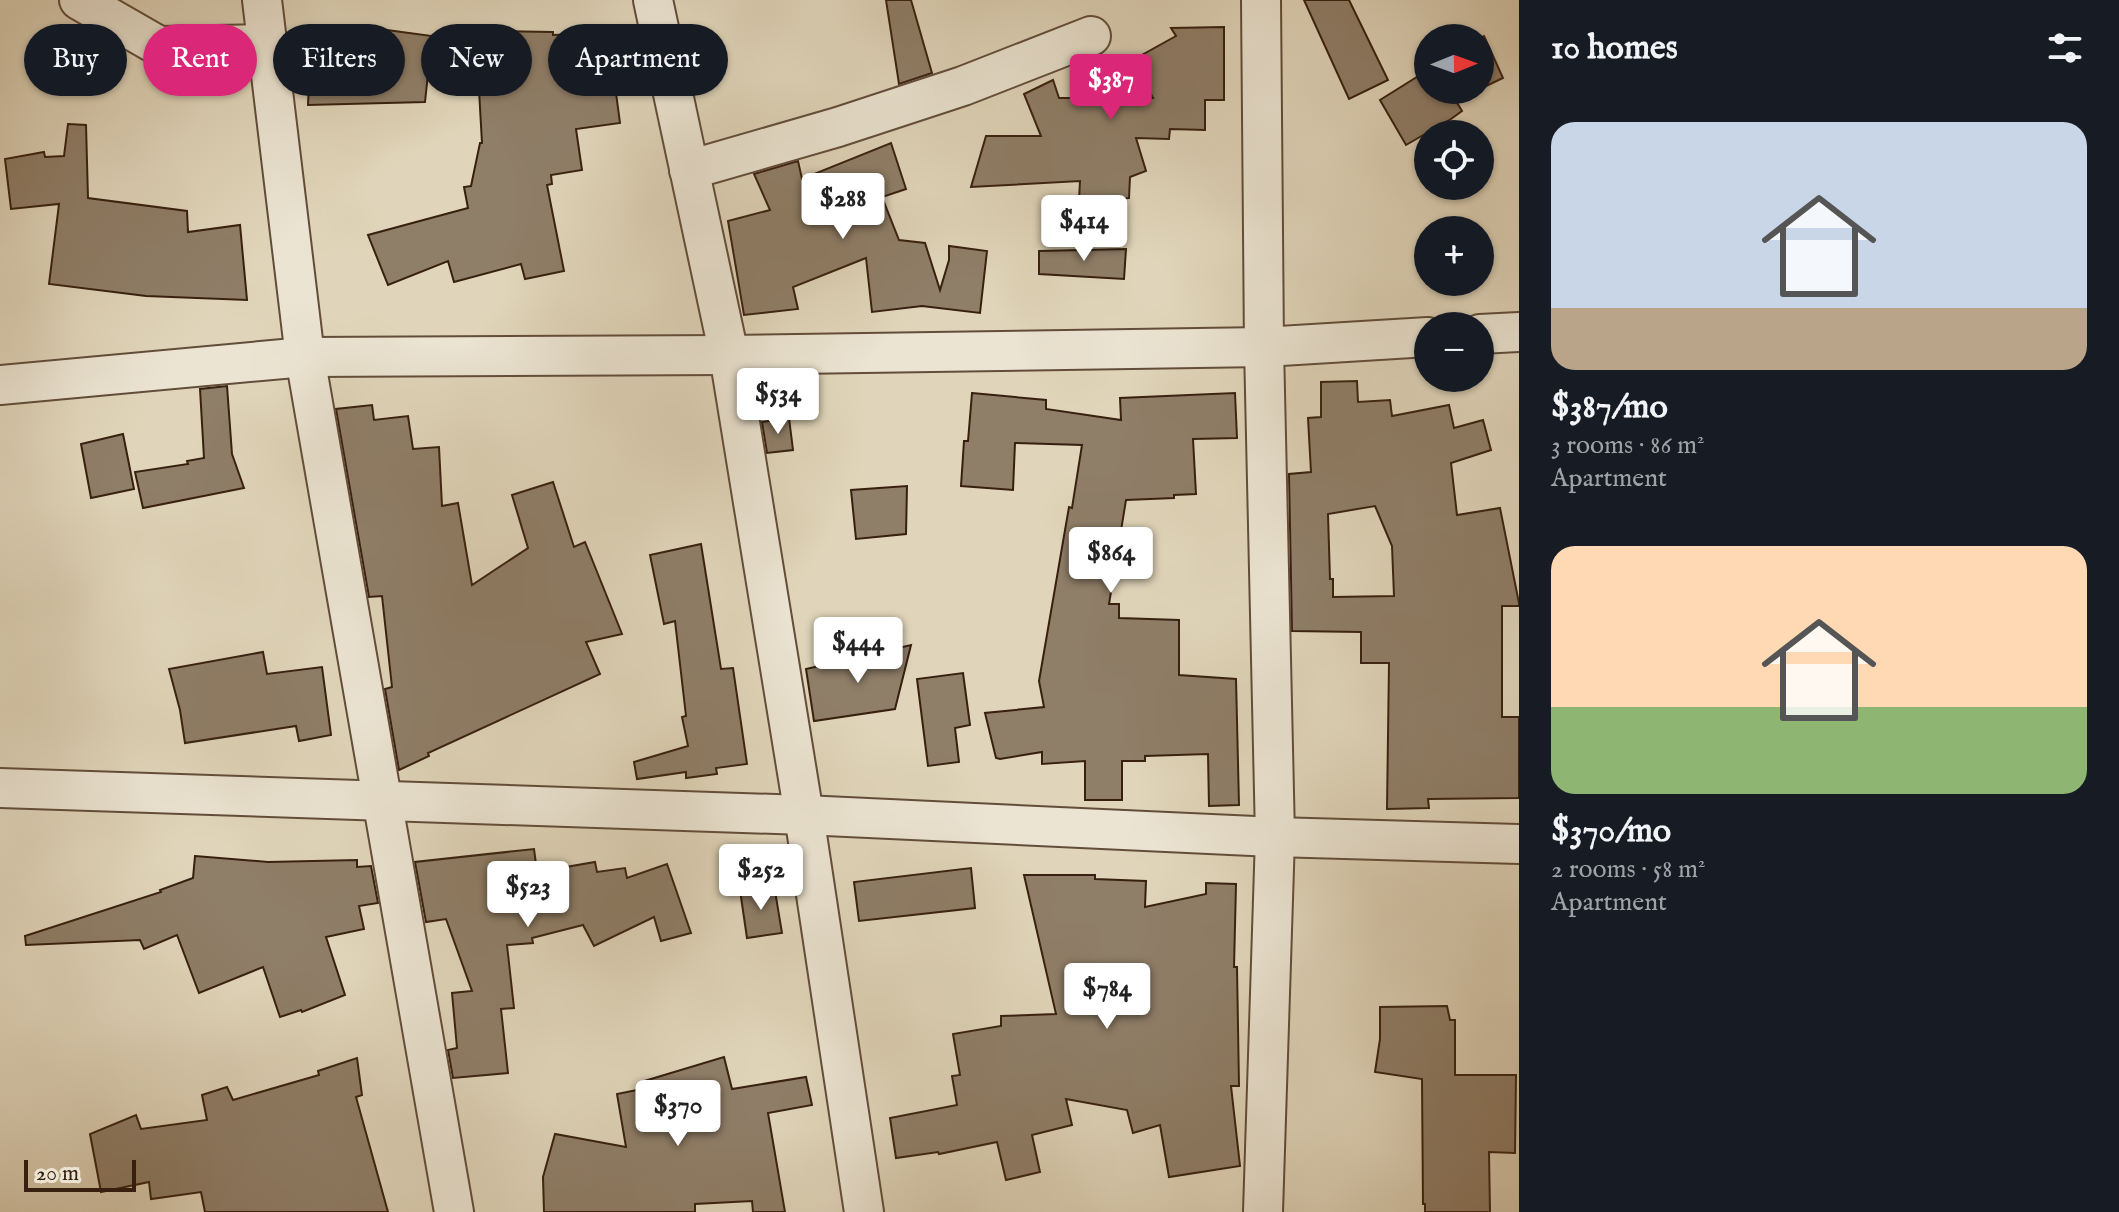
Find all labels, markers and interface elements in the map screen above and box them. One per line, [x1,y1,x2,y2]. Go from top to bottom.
chip: Buy [24,24,127,96]
chip: Rent [143,24,257,96]
chip: Filters [273,24,405,96]
chip: New [421,24,532,96]
chip: Apartment [548,24,728,96]
north arrow [1414,24,1494,104]
map controls [1414,24,1494,392]
icon: filters [2043,26,2087,70]
text: 10 homes [1551,27,1678,70]
pin: $387 [1064,54,1158,122]
text: $387 [1088,63,1134,96]
button: locate [1414,120,1494,200]
pin: $288 [796,173,890,241]
icon: home [1747,174,1891,318]
text: $288 [820,182,867,215]
pin: $414 [1037,195,1131,263]
text: $414 [1059,204,1109,237]
button: + [1414,216,1494,296]
button: − [1414,312,1494,392]
pin: $534 [731,368,825,436]
text: $534 [755,377,801,410]
text: $387/mo [1551,386,1668,429]
text: 3 rooms · 86 m² [1551,429,1704,462]
text: Apartment [1551,462,1667,495]
pin: $864 [1064,527,1158,595]
text: $864 [1087,536,1135,569]
icon: home [1747,598,1891,742]
pin: $444 [811,617,905,685]
text: $444 [832,626,884,659]
text: $370/mo [1551,810,1671,853]
pin: $252 [714,844,808,912]
text: $252 [737,853,785,886]
text: 2 rooms · 58 m² [1551,853,1705,886]
pin: $523 [481,861,575,929]
text: $523 [505,870,551,903]
text: Apartment [1551,886,1667,919]
pin: $784 [1060,963,1154,1031]
text: $784 [1082,972,1132,1005]
pin: $370 [631,1080,725,1148]
text: $370 [653,1089,703,1122]
scale bar [24,1156,136,1192]
text: 20 m [36,1160,79,1188]

